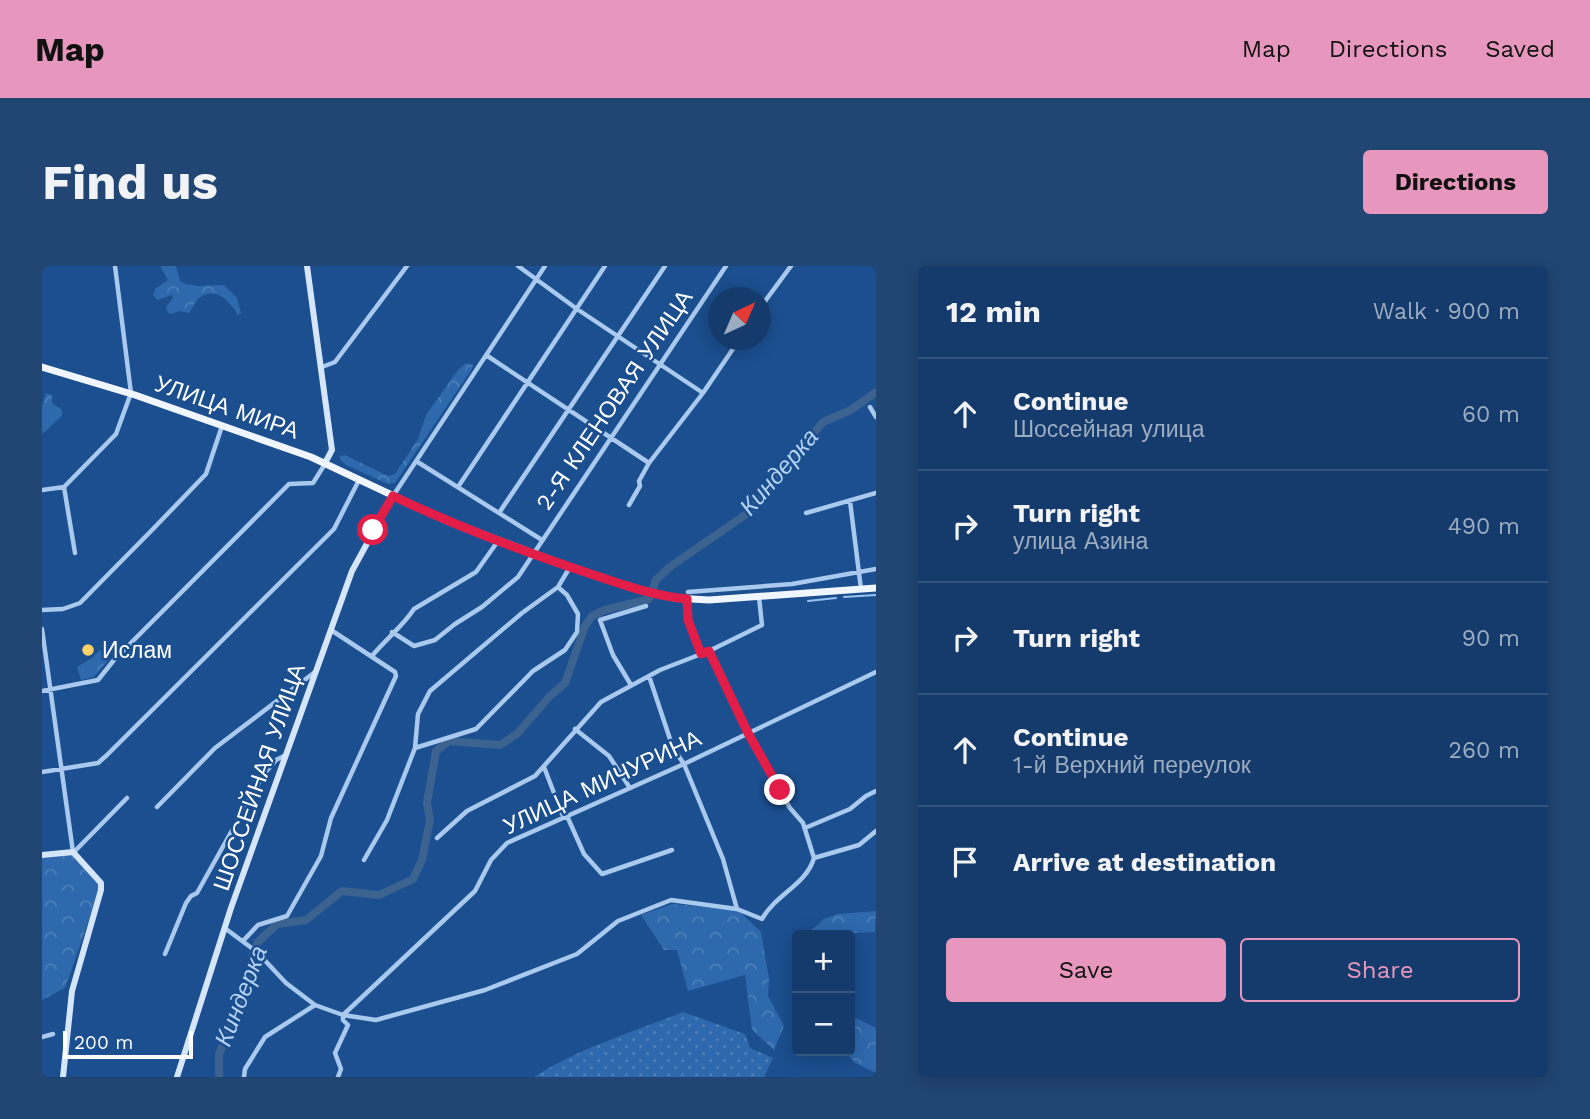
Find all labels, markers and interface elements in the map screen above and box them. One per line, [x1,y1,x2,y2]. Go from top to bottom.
text: Map [35,30,105,69]
text: Map [1242,35,1291,63]
text: Directions [1329,35,1447,63]
text: Saved [1485,35,1555,63]
button: Directions [1363,150,1548,214]
text: Find us [42,153,218,211]
street label: 2-Я КЛЕНОВАЯ УЛИЦА [531,285,699,515]
north arrow [708,287,771,350]
text: 12 min [946,294,1041,329]
text: Walk · 900 m [1373,298,1520,325]
street label: УЛИЦА МИРА [151,370,303,445]
text: Continue [1013,386,1129,416]
icon: ahead [946,395,984,433]
text: 60 m [1462,401,1520,428]
text: Шоссейная улица [1013,416,1205,443]
water label: Киндерка [734,423,824,521]
text: Turn right [1013,498,1140,528]
icon: right [946,507,984,545]
text: 490 m [1448,513,1520,540]
route start [357,514,388,545]
text: улица Азина [1013,528,1148,555]
icon: right [946,619,984,657]
text: Turn right [1013,623,1140,653]
text: 90 m [1462,625,1520,652]
place label: Ислам [102,637,172,664]
marker: Ислам [80,642,96,658]
street label: ШОССЕЙНАЯ УЛИЦА [207,659,311,894]
text: Continue [1013,722,1129,752]
street label: УЛИЦА МИЧУРИНА [499,724,706,840]
icon: ahead [946,731,984,769]
text: 260 m [1449,737,1520,764]
text: 1-й Верхний переулок [1013,752,1251,779]
route end [764,774,795,805]
icon: arrive [946,843,984,881]
text: Arrive at destination [1013,847,1276,877]
map controls [792,930,855,1056]
button: + [792,930,855,993]
button: Save [946,938,1226,1002]
button: Share [1240,938,1520,1002]
water label: Киндерка [209,942,273,1050]
button: − [792,993,855,1056]
scale bar [63,1028,192,1060]
text: 200 m [74,1031,133,1054]

